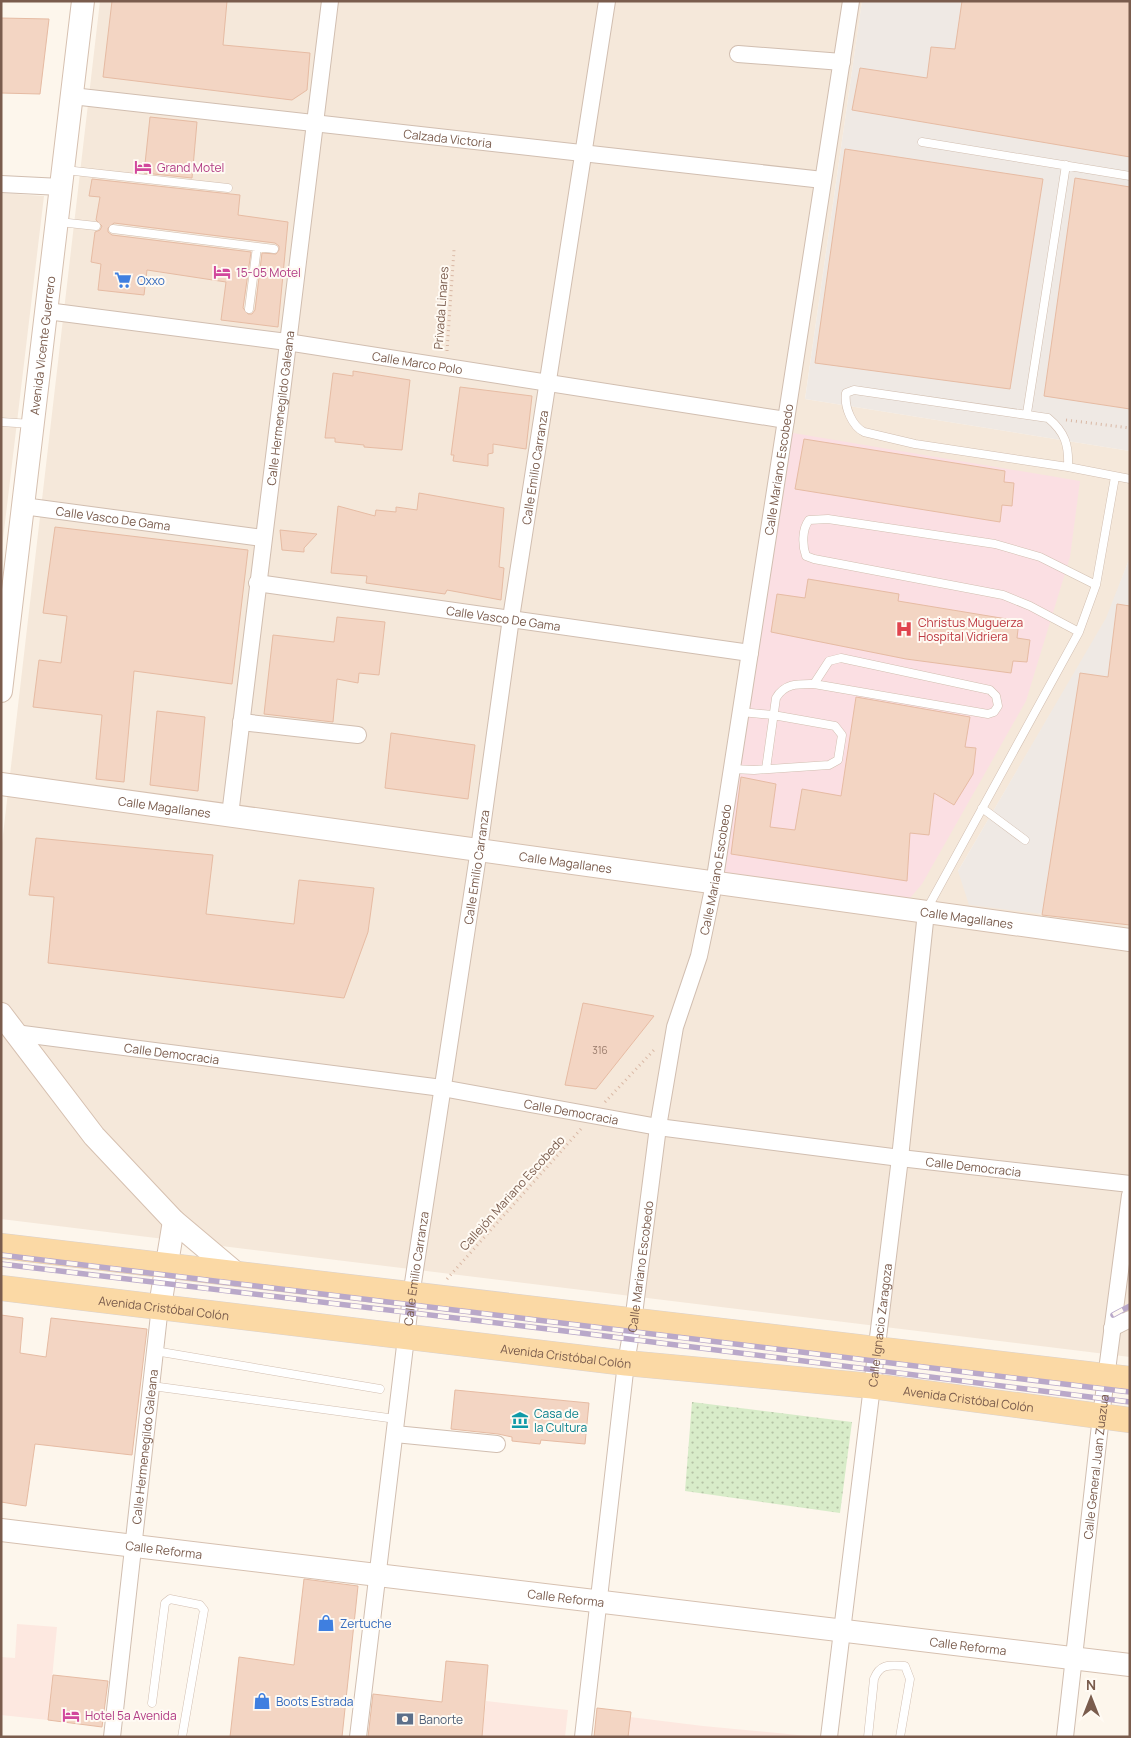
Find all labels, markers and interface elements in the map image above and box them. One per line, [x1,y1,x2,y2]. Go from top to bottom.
street label: Calzada Victoria [403,125,493,151]
hotel icon: Grand Motel [133,157,153,177]
place label: Grand Motel [157,159,224,176]
hotel icon: 15-05 Motel [212,262,232,282]
place label: 15-05 Motel [236,264,301,281]
street label: Privada Linares [430,266,452,350]
supermarket icon: Oxxo [113,270,133,290]
place label: Oxxo [137,272,165,289]
street label: Avenida Vicente Guerrero [25,275,59,416]
street label: Calle Hermenegildo Galeana [262,330,298,486]
street label: Calle Marco Polo [371,347,464,378]
street label: Calle Mariano Escobedo [760,403,797,536]
street label: Calle Emilio Carranza [517,409,552,526]
street label: Calle Vasco De Gama [55,502,172,534]
street label: Calle Vasco De Gama [445,601,562,635]
place label: Christus Muguerza Hospital Vidriera [918,614,1023,645]
hospital icon: Christus Muguerza Hospital Vidriera [894,619,914,639]
street label: Calle Magallanes [117,792,212,821]
street label: Calle Mariano Escobedo [695,803,735,937]
street label: Calle Emilio Carranza [459,809,493,925]
street label: Calle Magallanes [518,847,613,877]
street label: Calle Magallanes [919,903,1014,932]
street label: Calle Democracia [123,1039,220,1068]
house number: 316 [592,1043,608,1057]
street label: Calle Democracia [523,1094,620,1128]
street label: Callejón Mariano Escobedo [456,1132,568,1254]
street label: Calle Democracia [925,1152,1022,1180]
street label: Calle Mariano Escobedo [623,1200,657,1334]
street label: Calle Emilio Carranza [399,1210,432,1327]
street label: Calle Ignacio Zaragoza [864,1262,896,1388]
street label: Avenida Cristóbal Colón [98,1291,230,1324]
street label: Avenida Cristóbal Colón [500,1340,632,1372]
street label: Calle Hermenegildo Galeana [127,1368,161,1525]
street label: Avenida Cristóbal Colón [902,1382,1035,1416]
street label: Calle General Juan Zuazua [1079,1393,1112,1540]
place label: Casa de la Cultura [534,1405,587,1436]
museum icon: Casa de la Cultura [510,1410,530,1430]
street label: Calle Reforma [124,1536,203,1562]
street label: Calle Reforma [527,1585,605,1611]
shop icon: Zertuche [316,1613,336,1633]
place label: Zertuche [340,1615,391,1632]
street label: Calle Reforma [929,1633,1007,1659]
north arrow [1066,1673,1116,1723]
text: N [1086,1675,1096,1694]
shop icon: Boots Estrada [252,1691,272,1711]
place label: Boots Estrada [276,1693,354,1710]
hotel icon: Hotel 5a Avenida [61,1705,81,1725]
place label: Hotel 5a Avenida [85,1707,177,1724]
bank icon: Banorte [395,1709,415,1729]
place label: Banorte [419,1711,463,1728]

